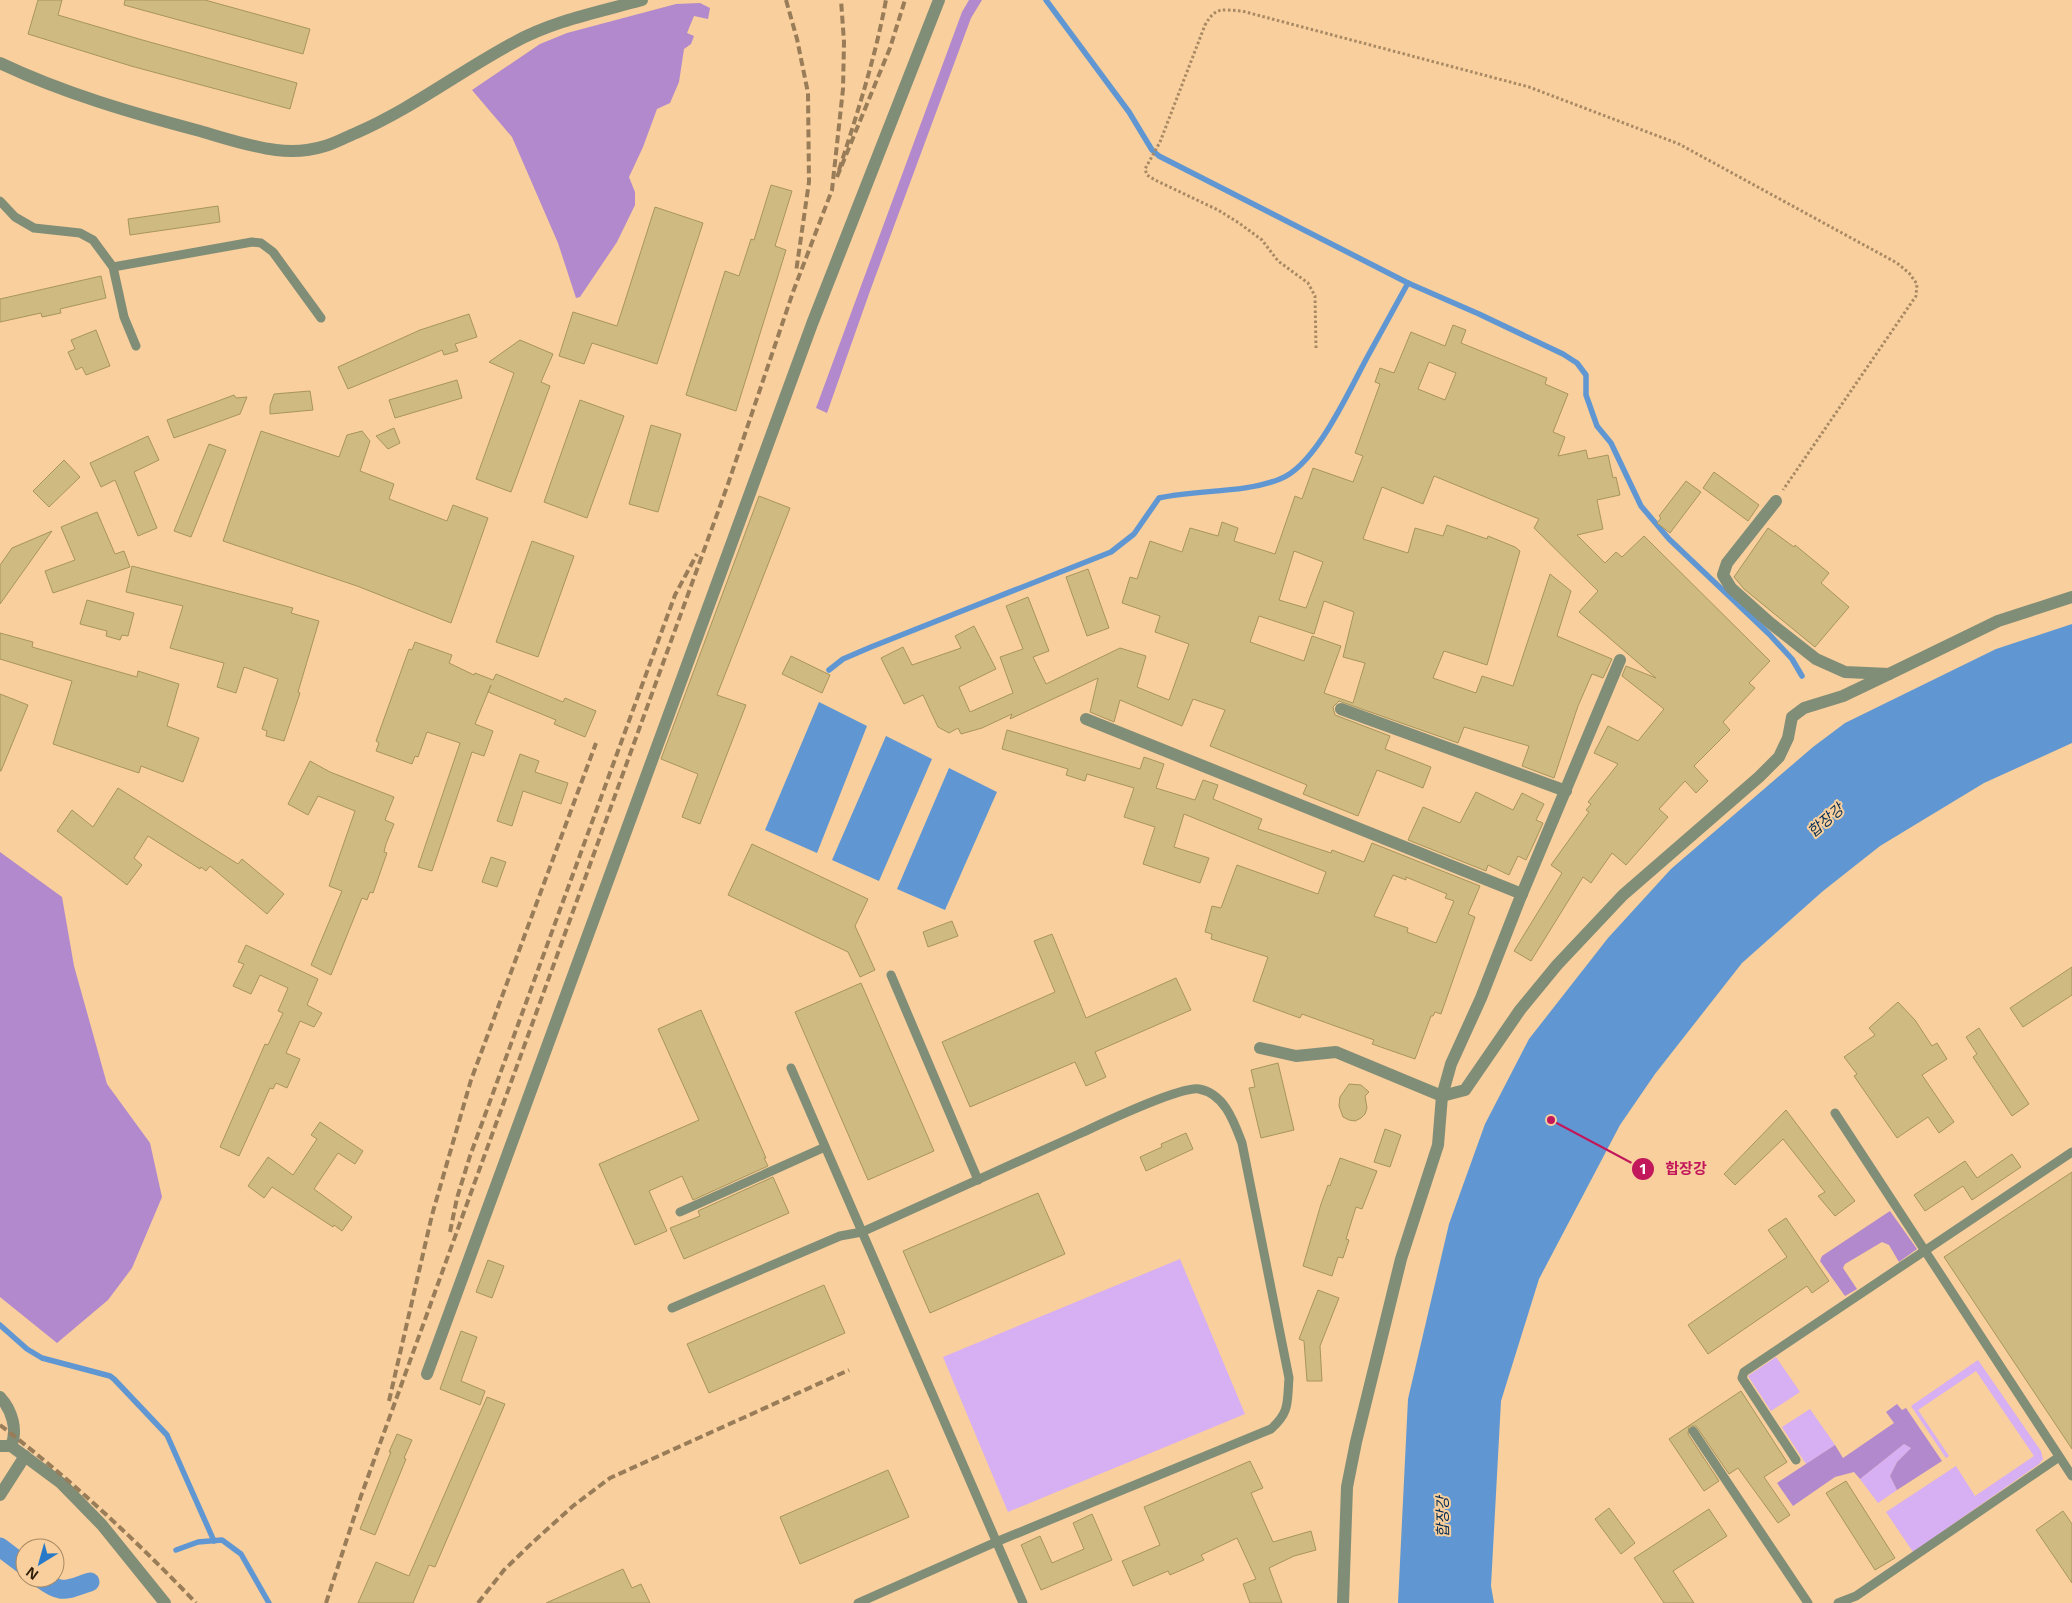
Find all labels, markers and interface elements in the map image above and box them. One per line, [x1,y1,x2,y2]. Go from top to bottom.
water label: 합장강 [1803,797,1849,841]
callout: 합장강 [1630,1154,1717,1184]
text: 1 [1639,1158,1647,1178]
text: 합장강 [1665,1158,1707,1178]
water label: 합장강 [1432,1494,1452,1538]
north arrow [15,1538,65,1588]
text: N [22,1563,42,1585]

